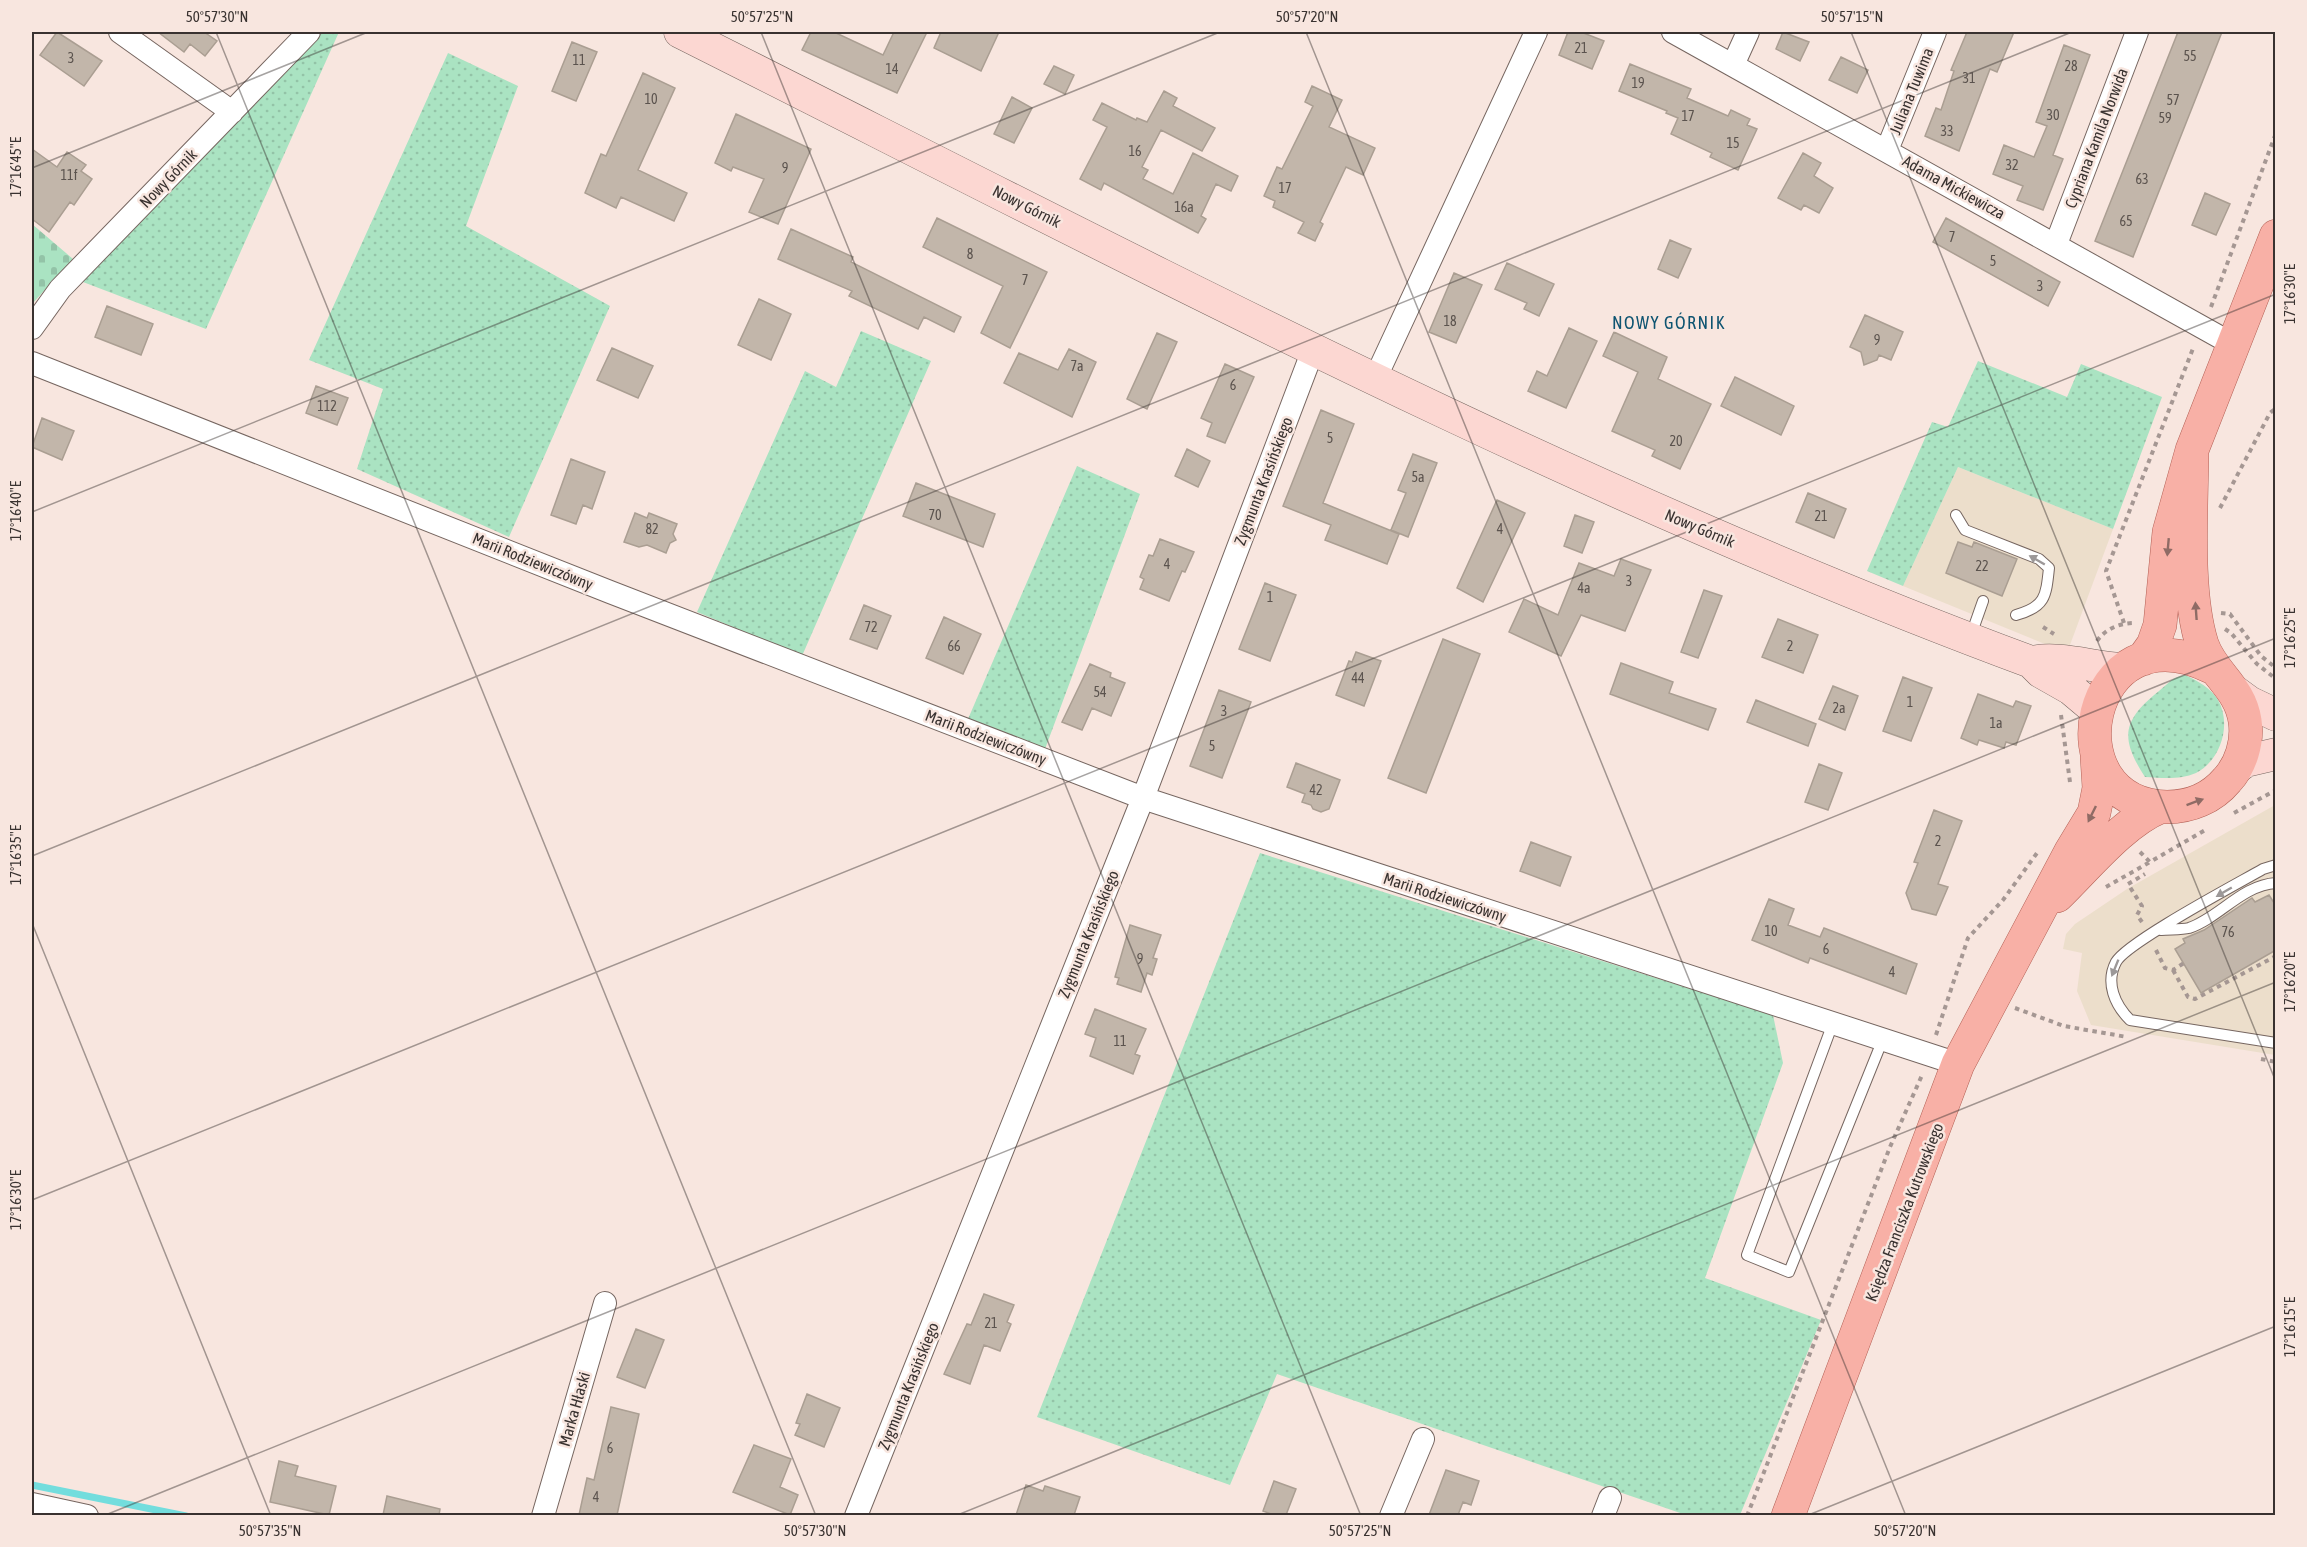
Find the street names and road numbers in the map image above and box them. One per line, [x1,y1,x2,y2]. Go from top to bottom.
street label: Juliana Tuwima [1885,45,1937,137]
street label: Cypriana Kamila Norwida [2061,65,2132,211]
street label: Nowy Górnik [136,145,201,212]
street label: Adama Mickiewicza [1900,151,2008,223]
street label: Nowy Górnik [989,181,1064,232]
street label: Zygmunta Krasińskiego [1230,414,1297,548]
street label: Nowy Górnik [1662,505,1738,552]
street label: Marii Rodziewiczówny [470,529,596,594]
street label: Marii Rodziewiczówny [923,706,1049,769]
street label: Zygmunta Krasińskiego [1054,868,1123,1001]
street label: Marii Rodziewiczówny [1381,869,1509,926]
street label: Księdza Franciszka Kutrowskiego [1862,1120,1947,1304]
street label: Zygmunta Krasińskiego [874,1320,943,1453]
street label: Marka Hłaski [555,1370,593,1448]

